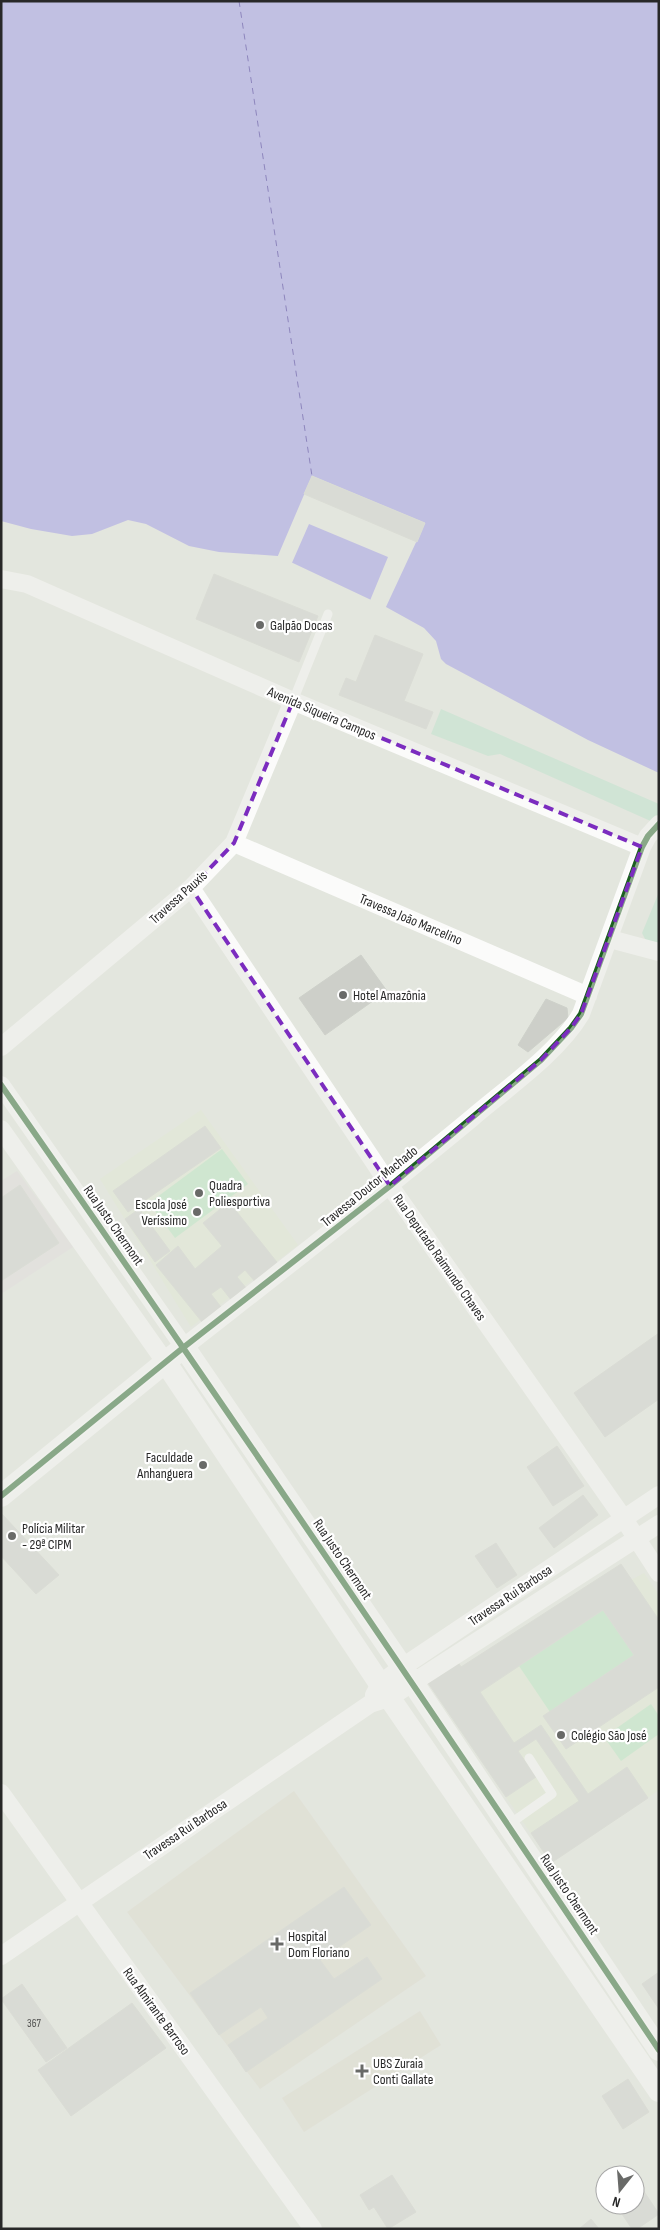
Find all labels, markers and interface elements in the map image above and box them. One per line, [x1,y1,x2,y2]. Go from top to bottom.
place label: Galpão Docas [270,617,333,634]
marker: Galpão Docas [254,619,266,631]
street label: Avenida Siqueira Campos [264,683,379,744]
street label: Travessa Pauxis [146,867,211,928]
street label: Travessa João Marcelino [357,890,465,949]
place label: Hotel Amazônia [353,987,426,1004]
marker: Hotel Amazônia [337,989,349,1001]
street label: Travessa Doutor Machado [318,1142,421,1231]
place label: Quadra Poliesportiva [209,1177,270,1210]
street label: Rua Justo Chermont [80,1182,147,1268]
marker: Quadra Poliesportiva [193,1187,205,1199]
street label: Rua Deputado Raimundo Chaves [389,1191,490,1324]
place label: Escola José Veríssimo [135,1196,187,1229]
marker: Escola José Veríssimo [191,1206,203,1218]
place label: Faculdade Anhanguera [136,1449,193,1482]
marker: Faculdade Anhanguera [197,1459,209,1471]
street label: Rua Justo Chermont [309,1516,376,1603]
place label: Polícia Militar - 29ª CIPM [22,1520,85,1553]
marker: Polícia Militar - 29ª CIPM [6,1530,18,1542]
street label: Travessa Rui Barbosa [465,1561,555,1630]
place label: Colégio São José [571,1727,647,1744]
marker: Colégio São José [555,1729,567,1741]
street label: Travessa Rui Barbosa [140,1795,230,1864]
street label: Rua Justo Chermont [536,1851,603,1938]
place label: Hospital Dom Floriano [288,1928,350,1961]
marker: Hospital Dom Floriano [270,1937,284,1951]
street label: Rua Almirante Barroso [119,1964,194,2058]
house number: 367 [27,2017,42,2030]
place label: UBS Zuraia Conti Gallate [373,2055,433,2088]
marker: UBS Zuraia Conti Gallate [355,2064,369,2078]
north arrow [595,2165,645,2215]
text: N [610,2193,622,2211]

